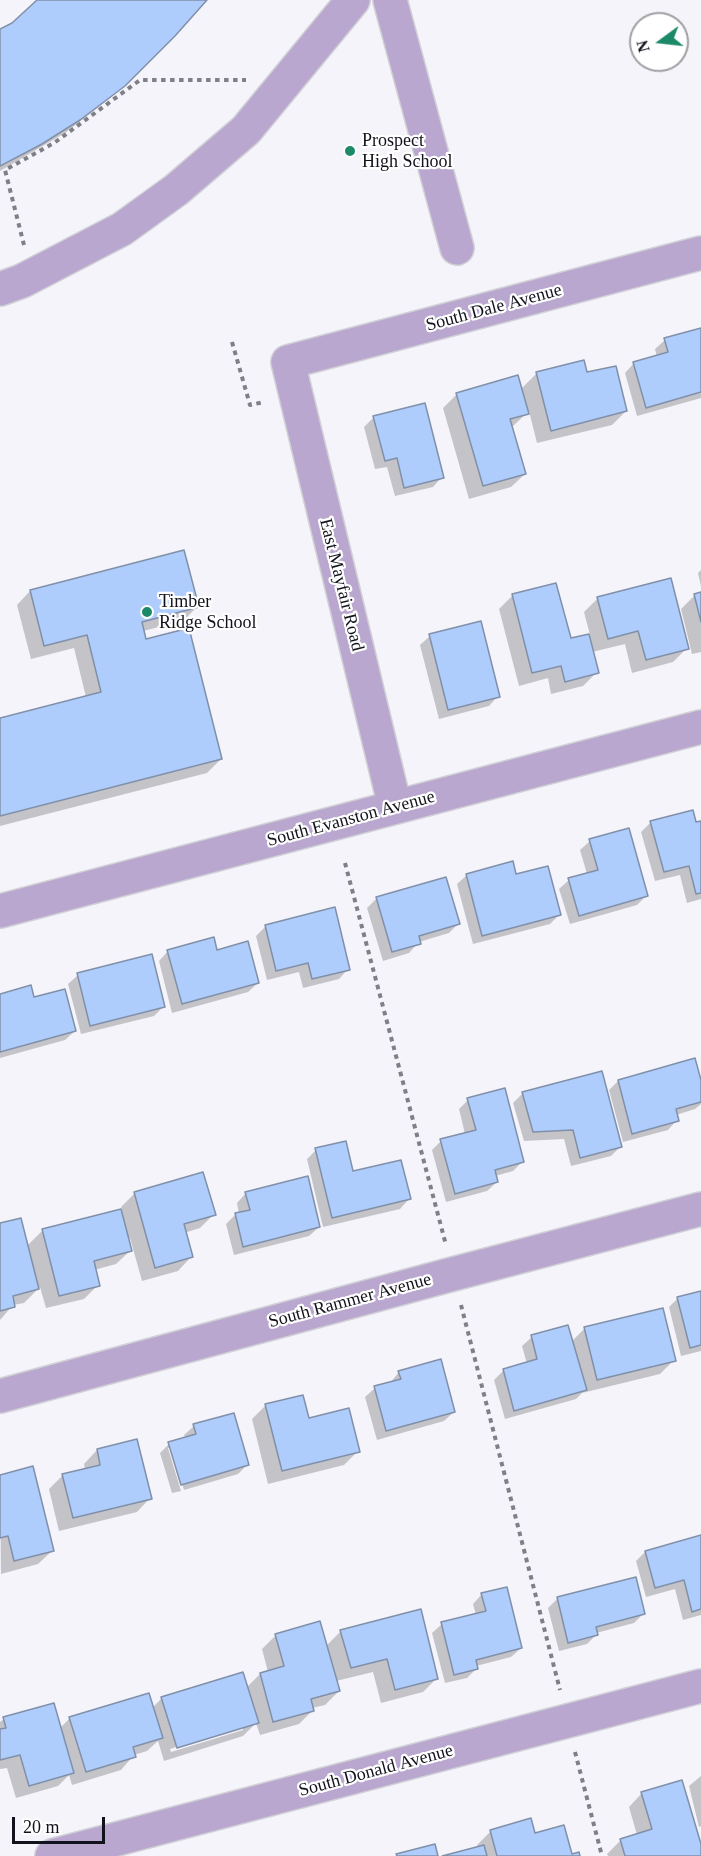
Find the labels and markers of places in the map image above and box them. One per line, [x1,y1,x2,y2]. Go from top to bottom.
place label: Prospect High School [362,130,453,172]
marker: Prospect High School [343,144,357,158]
place label: Timber Ridge School [159,591,256,634]
marker: Timber Ridge School [140,605,154,619]

